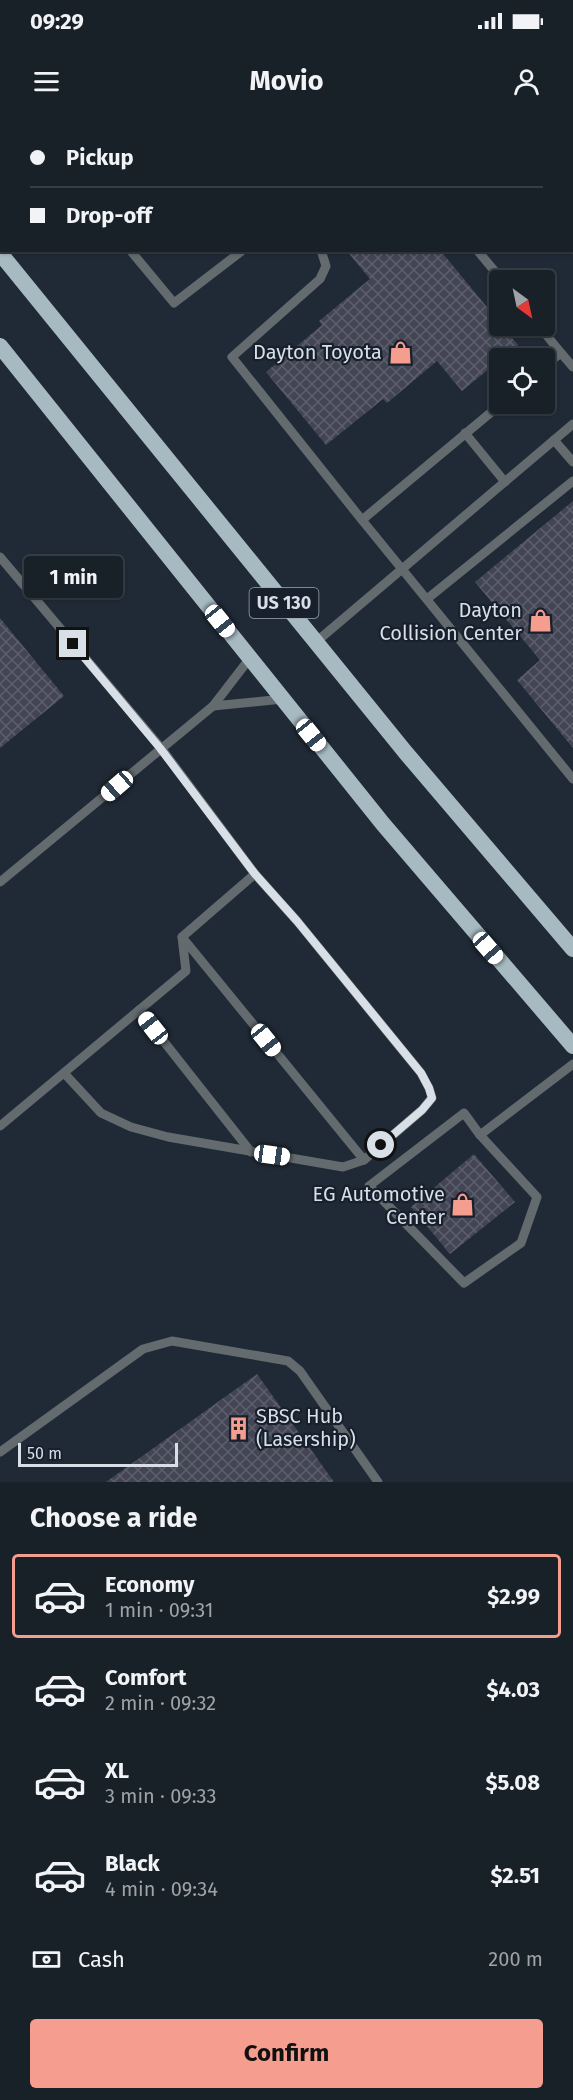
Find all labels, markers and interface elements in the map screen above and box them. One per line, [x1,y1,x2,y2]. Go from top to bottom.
text: 09:29 [30,8,84,35]
icon: menu [30,65,63,98]
text: Movio [249,65,324,97]
icon: person [510,65,543,98]
text: Pickup [66,144,134,171]
text: Drop-off [66,202,152,229]
north arrow [489,270,555,336]
map controls [489,270,555,414]
shop icon: Dayton Toyota [387,339,413,365]
place label: Dayton Toyota [253,340,382,364]
button: locate [489,348,555,414]
callout: 1 min [23,557,122,599]
text: 1 min [49,565,98,589]
road number: US 130 [250,588,318,618]
place label: Dayton Collision Center [380,598,522,645]
car [202,601,238,641]
shop icon: Dayton Collision Center [527,608,553,634]
route end [59,630,86,657]
car [293,715,329,755]
car [98,767,136,805]
car [469,929,507,967]
car [135,1008,171,1048]
car [248,1020,284,1060]
route start [367,1131,394,1158]
car [253,1144,291,1166]
place label: EG Automotive Center [313,1182,445,1229]
shop icon: EG Automotive Center [450,1192,476,1218]
place label: SBSC Hub (Lasership) [256,1404,356,1451]
building icon: SBSC Hub (Lasership) [225,1415,251,1441]
scale bar [18,1440,178,1468]
text: 50 m [27,1444,62,1463]
text: Choose a ride [30,1502,197,1534]
icon: car [33,1569,87,1623]
text: Economy [105,1571,194,1598]
text: $2.99 [487,1583,540,1610]
text: 1 min · 09:31 [105,1598,213,1622]
icon: car [33,1662,87,1716]
text: Comfort [105,1664,186,1691]
text: $4.03 [486,1676,540,1703]
text: 2 min · 09:32 [105,1691,216,1715]
icon: car [33,1755,87,1809]
text: XL [105,1757,129,1784]
text: $5.08 [486,1769,540,1796]
text: 3 min · 09:33 [105,1784,217,1808]
icon: car [33,1848,87,1902]
text: Black [105,1850,160,1877]
text: $2.51 [491,1862,540,1889]
text: 4 min · 09:34 [105,1877,218,1901]
icon: cash [30,1943,63,1976]
text: Cash [78,1946,125,1973]
text: 200 m [488,1947,543,1971]
button: Confirm [30,2019,543,2088]

